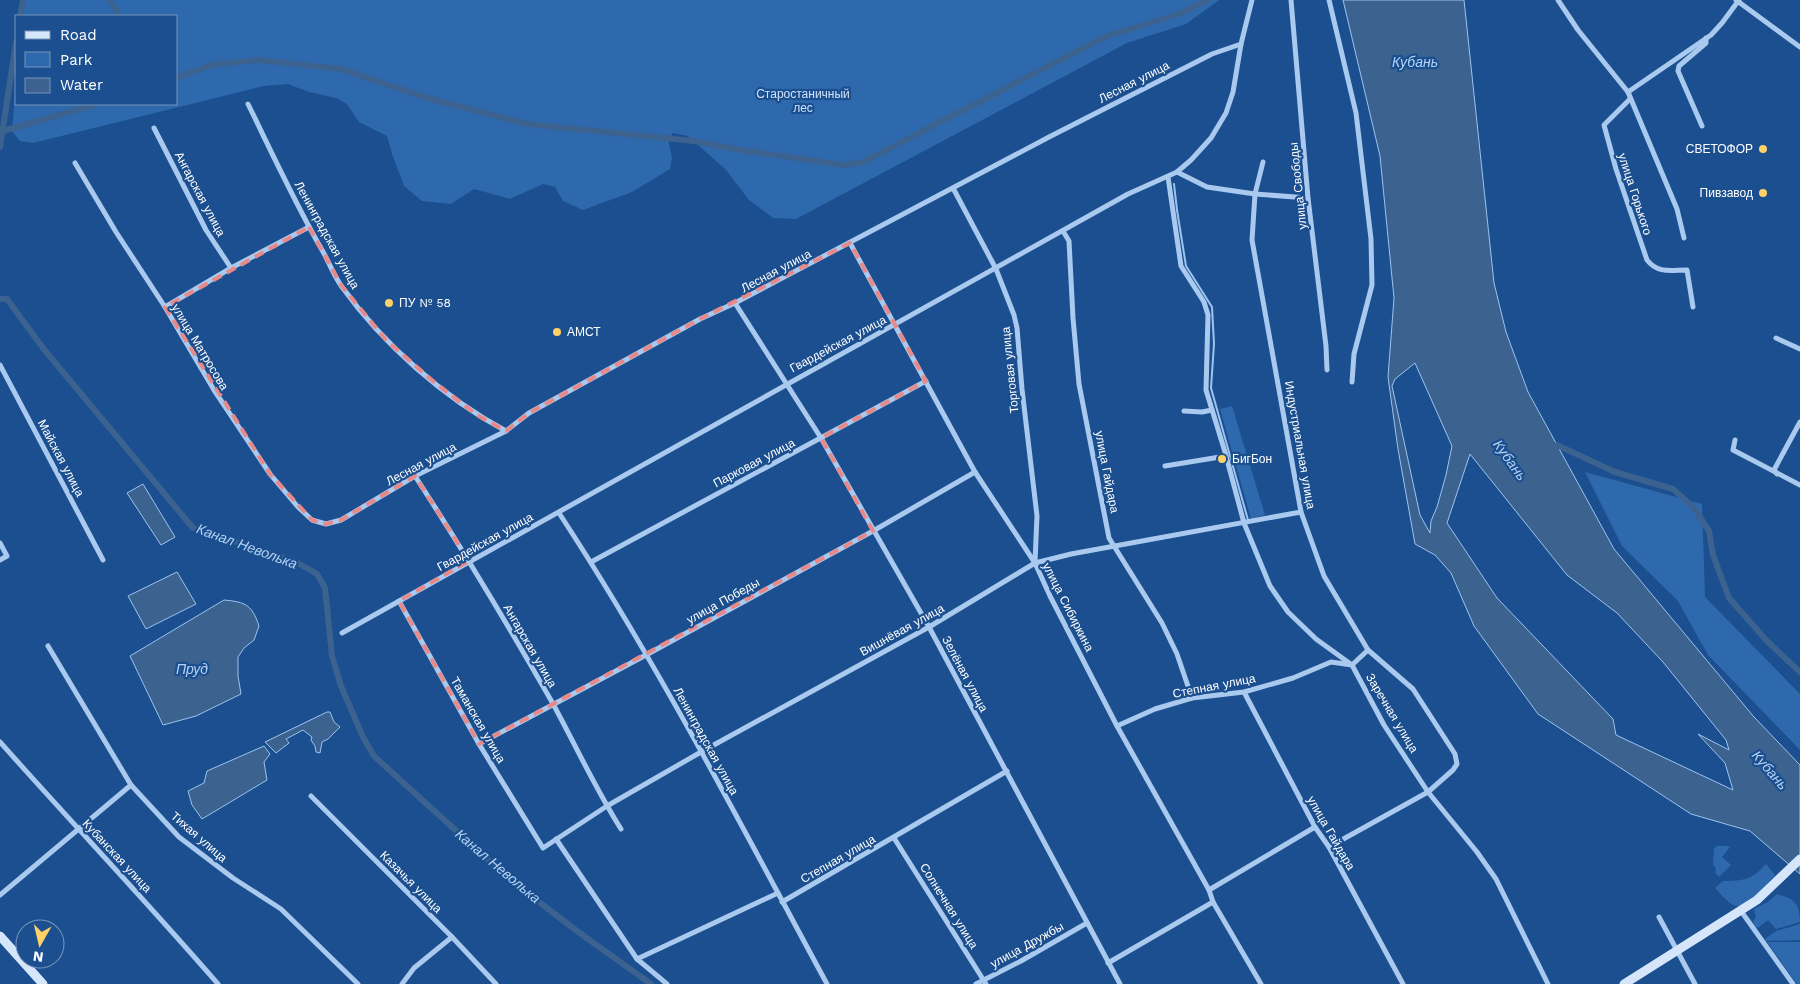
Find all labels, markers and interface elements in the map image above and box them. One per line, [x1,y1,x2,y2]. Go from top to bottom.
legend [15,15,178,105]
text: Road [60,26,97,44]
text: Park [60,51,93,69]
water label: Кубань [1392,54,1438,70]
street label: Лесная улица [1096,58,1172,106]
text: Water [60,76,103,94]
park label: Старостаничный лес [756,87,850,115]
street label: улица Свободы [1286,142,1310,230]
place label: СВЕТОФОР [1686,142,1753,156]
marker: СВЕТОФОР [1757,143,1769,155]
street label: Ангарская улица [172,149,228,239]
street label: улица Горького [1615,151,1655,237]
street label: Ленинградская улица [292,179,363,292]
place label: Пивзавод [1700,186,1753,200]
marker: Пивзавод [1757,187,1769,199]
street label: Лесная улица [739,246,814,295]
place label: ПУ № 58 [399,296,451,310]
marker: ПУ № 58 [383,297,395,309]
street label: улица Матросова [169,301,231,393]
street label: Гвардейская улица [787,312,889,375]
place label: АМСТ [567,325,601,339]
marker: АМСТ [551,326,563,338]
street label: Торговая улица [998,326,1022,414]
street label: Индустриальная улица [1282,380,1318,510]
street label: Майская улица [35,417,87,499]
street label: улица Гайдара [1092,430,1122,515]
street label: Парковая улица [711,435,798,490]
water label: Кубань [1490,437,1530,483]
street label: Лесная улица [384,439,459,488]
place label: БигБон [1232,452,1272,466]
marker: БигБон [1216,453,1228,465]
street label: Гвардейская улица [435,510,536,574]
water label: Канал Неволька [194,520,300,572]
street label: улица Сибиркина [1040,560,1097,654]
street label: улица Победы [684,575,762,627]
street label: Вишнёвая улица [857,601,947,659]
street label: Ангарская улица [500,602,560,690]
street label: Зелёная улица [939,634,991,715]
water label: Пруд [176,661,208,677]
street label: Степная улица [1171,671,1257,701]
street label: Заречная улица [1363,671,1421,755]
street label: Таманская улица [448,675,508,766]
street label: Ленинградская улица [671,685,742,798]
water label: Кубань [1749,747,1791,793]
street label: улица Гайдара [1304,793,1358,873]
street label: Тихая улица [168,809,230,865]
street label: Кубанская улица [80,817,155,896]
water label: Канал Неволька [452,826,544,906]
street label: Степная улица [798,832,878,886]
street label: Казачья улица [377,848,445,916]
street label: Солнечная улица [917,861,981,952]
north arrow [15,919,65,969]
street label: улица Дружбы [988,919,1066,971]
text: N [32,948,44,966]

